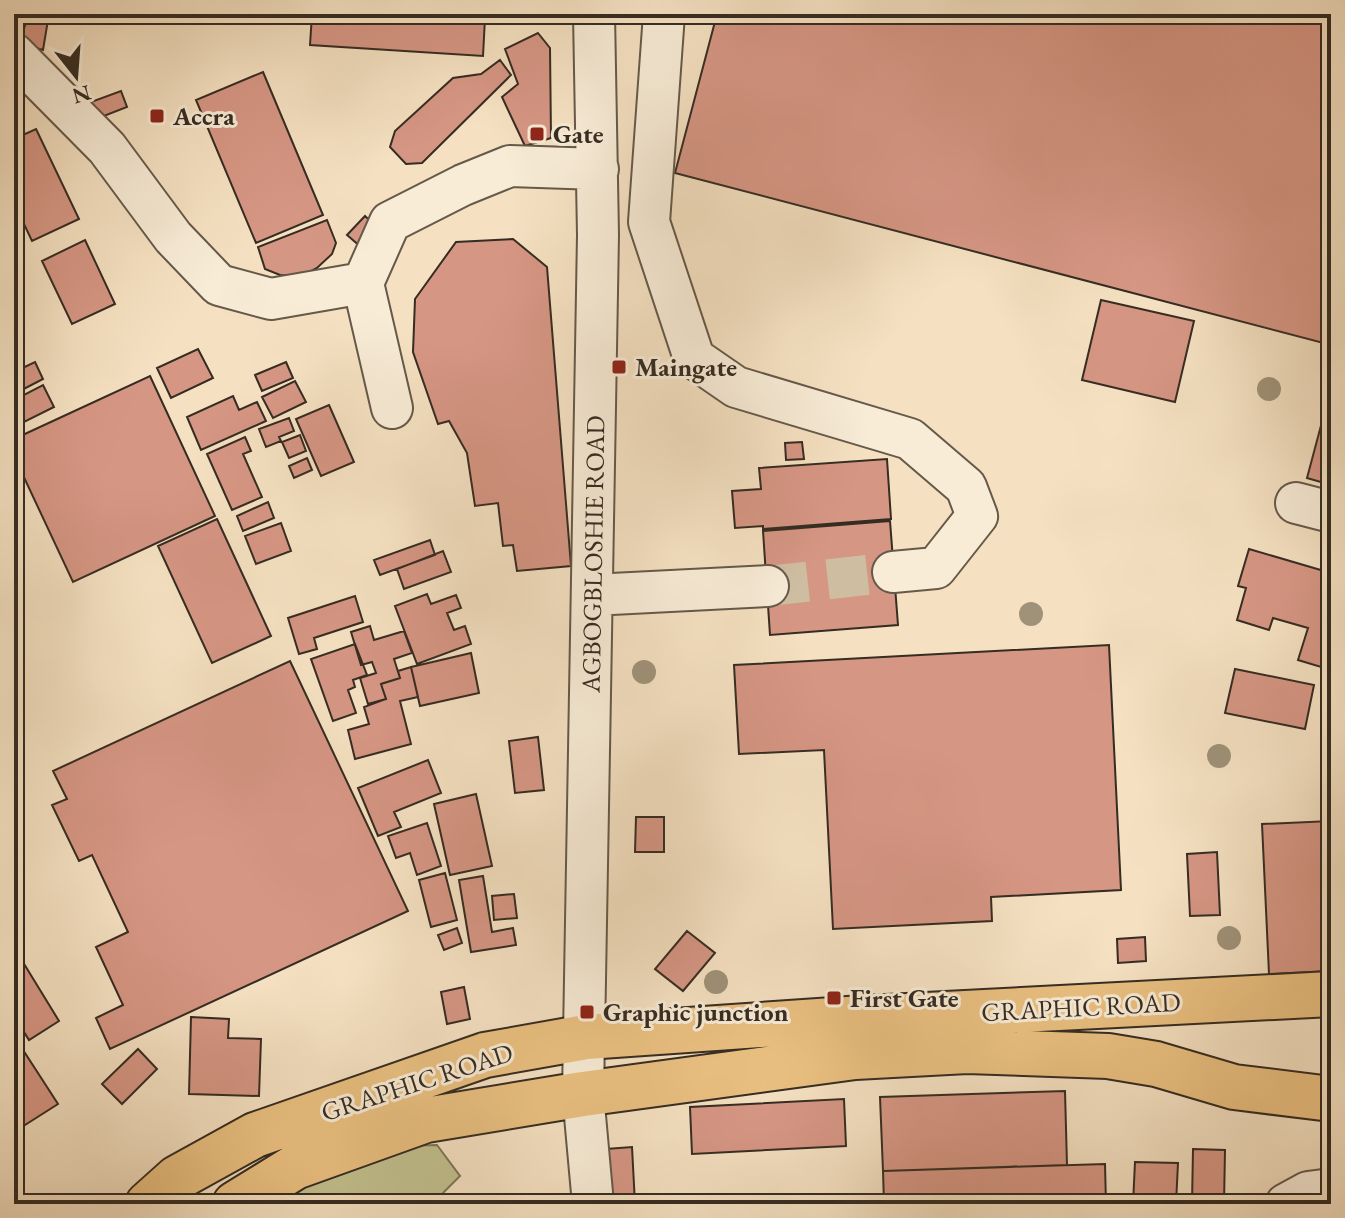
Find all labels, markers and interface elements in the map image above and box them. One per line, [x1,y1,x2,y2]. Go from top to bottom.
north arrow [36,36,116,116]
text: N [69,78,94,111]
place label: Accra [172,99,235,133]
marker: Accra [148,107,166,125]
place label: Gate [553,117,604,151]
marker: Gate [528,125,546,143]
place label: Maingate [635,350,737,384]
marker: Maingate [610,358,628,376]
street label: AGBOGBLOSHIE ROAD [574,415,612,694]
place label: First Gate [850,981,959,1015]
street label: GRAPHIC ROAD [980,985,1182,1029]
marker: First Gate [825,989,843,1007]
place label: Graphic junction [603,995,789,1029]
marker: Graphic junction [578,1003,596,1021]
street label: GRAPHIC ROAD [317,1035,517,1129]

